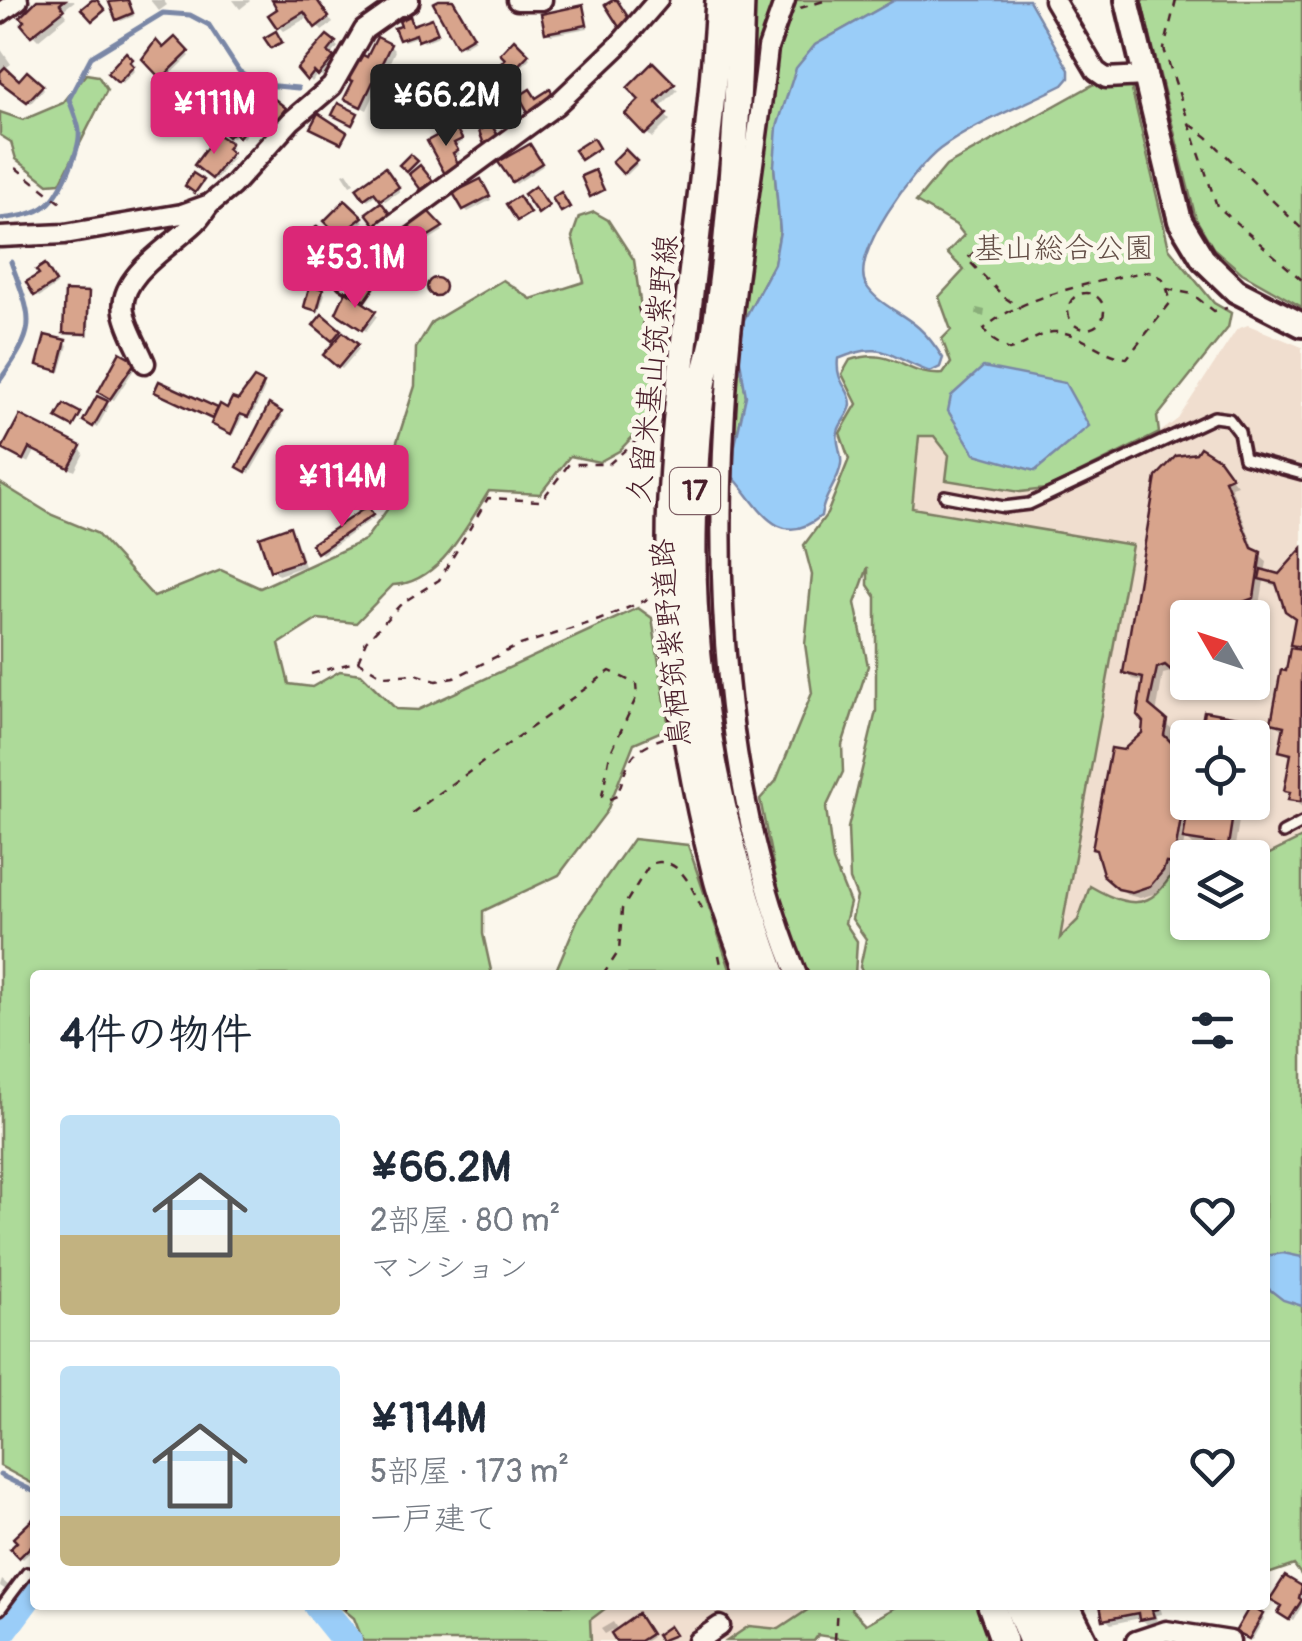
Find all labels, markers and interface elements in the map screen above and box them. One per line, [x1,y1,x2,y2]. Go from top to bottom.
pin: ¥66.2M [365,64,527,149]
pin: ¥111M [144,72,284,157]
text: ¥66.2M [392,76,500,116]
text: ¥111M [173,84,255,124]
pin: ¥53.1M [274,226,436,311]
park label: 基山総合公園 [974,230,1154,267]
street label: 久留米基山筑紫野線 [620,233,686,505]
text: ¥53.1M [305,238,405,278]
pin: ¥114M [272,445,412,530]
text: ¥114M [298,457,386,497]
road number: 17 [670,468,720,514]
street label: 鳥栖筑紫野道路 [643,537,699,749]
north arrow [1170,600,1270,700]
map controls [1170,600,1270,940]
button: locate [1170,720,1270,820]
button: layers [1170,840,1270,940]
icon: filters [1185,1003,1240,1058]
text: 4件の物件 [60,1009,252,1061]
text: ¥66.2M [370,1142,511,1194]
icon: home [140,1155,260,1275]
icon: heart [1185,1188,1240,1243]
text: 2部屋 · 80 m² [370,1201,560,1241]
text: マンション [370,1248,529,1288]
text: ¥114M [370,1393,487,1445]
icon: home [140,1406,260,1526]
icon: heart [1185,1439,1240,1494]
text: 5部屋 · 173 m² [370,1452,569,1492]
text: 一戸建て [370,1499,498,1539]

